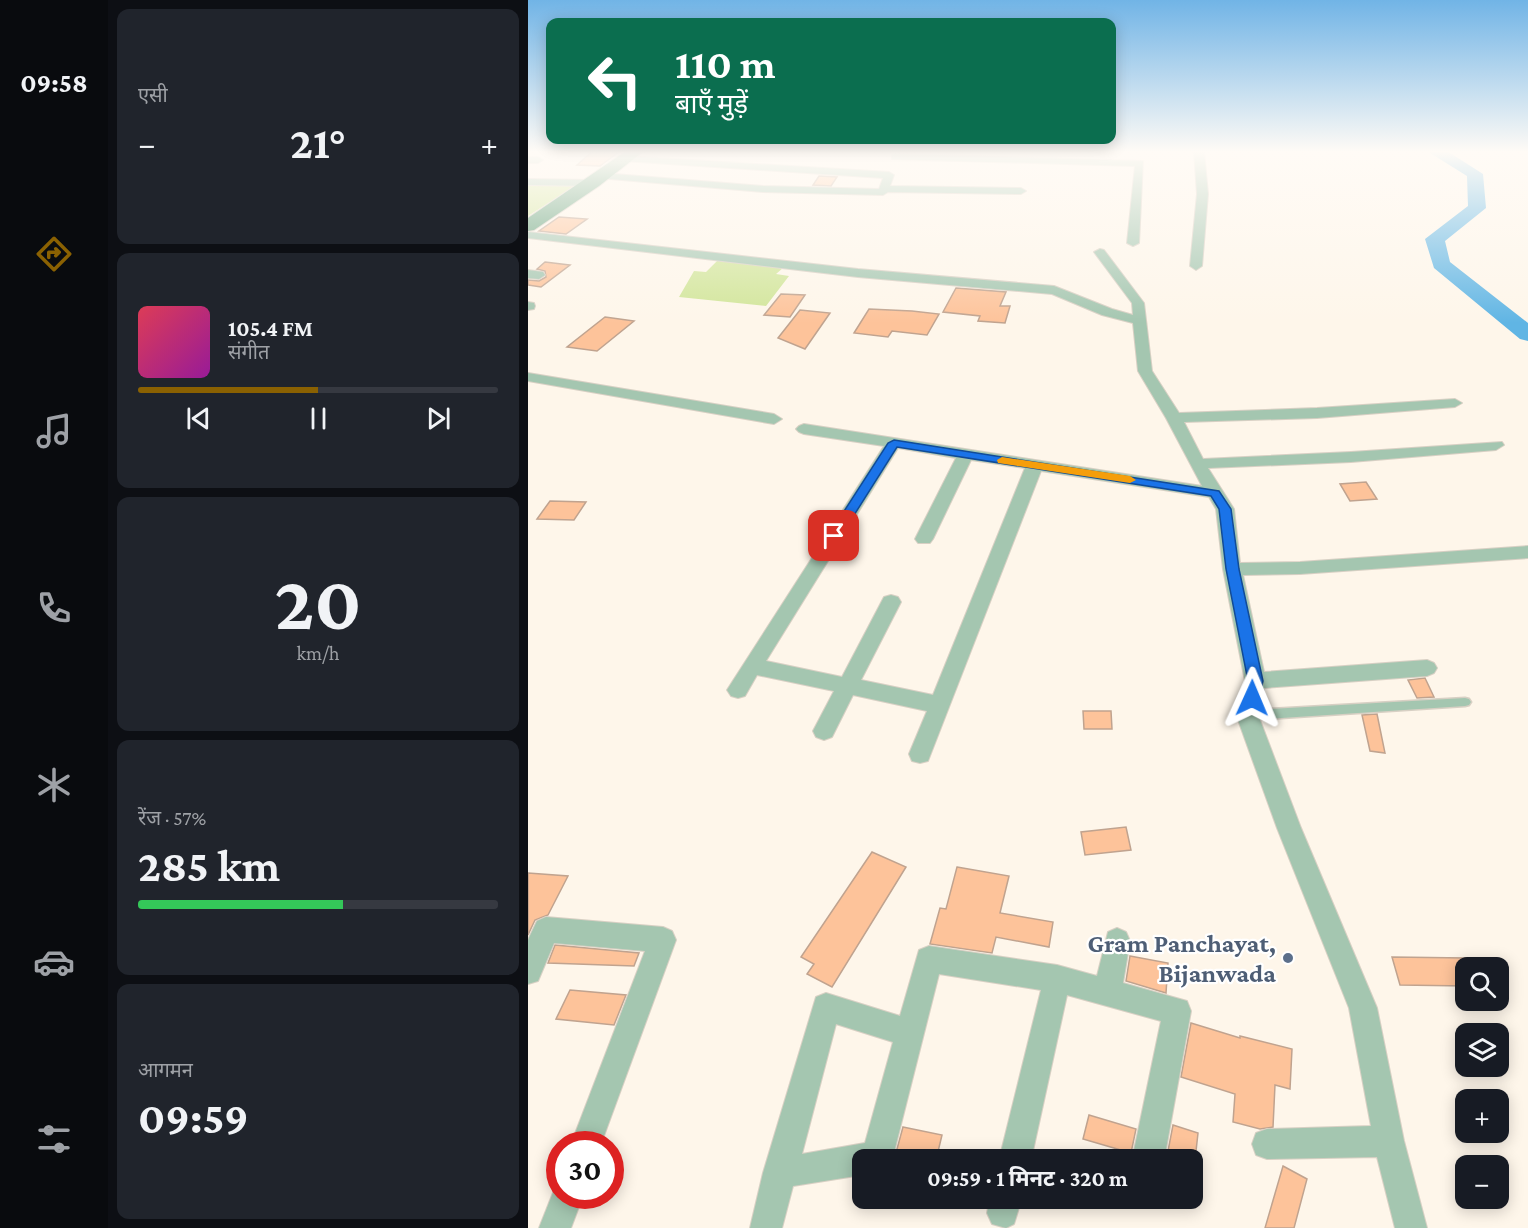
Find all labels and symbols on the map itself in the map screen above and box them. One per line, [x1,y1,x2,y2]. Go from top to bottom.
pin [808,510,859,561]
position arrow [1220,666,1284,730]
place label: Gram Panchayat, Bijanwada [1087,929,1276,988]
marker: Gram Panchayat, Bijanwada [1281,951,1295,965]
speed limit sign: 30 [546,1131,624,1209]

